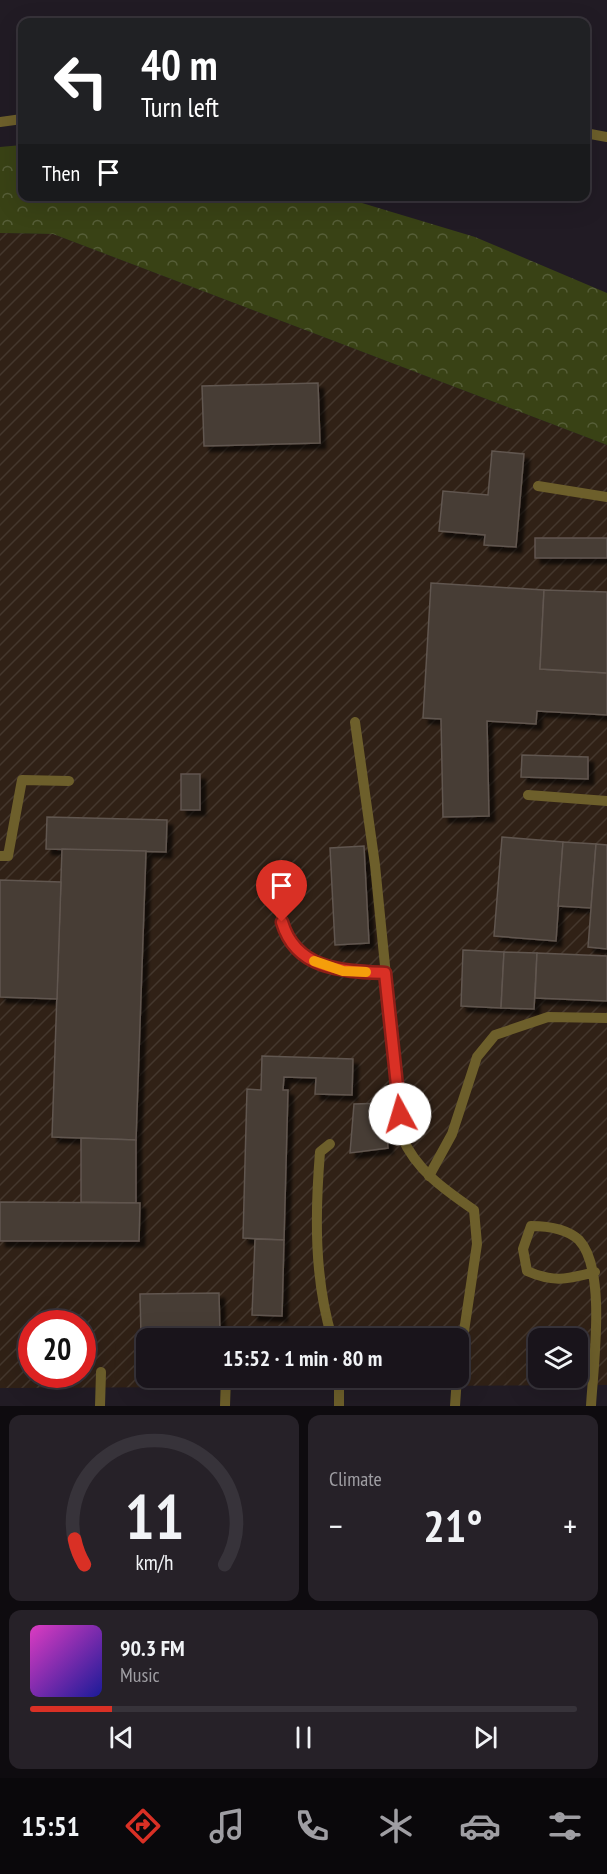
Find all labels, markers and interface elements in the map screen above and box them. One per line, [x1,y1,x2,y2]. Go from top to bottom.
text: 40 m [141,37,218,92]
icon: left [42,42,120,120]
text: Turn left [141,90,219,124]
icon: arrive [92,156,125,189]
text: Then [42,159,80,187]
pin [256,860,307,922]
icon: arrive [265,869,298,902]
position arrow [368,1082,432,1146]
speed limit sign: 20 [18,1310,96,1388]
map controls [528,1328,588,1388]
button: layers [528,1328,588,1388]
text: 15:52 · 1 min · 80 m [223,1344,382,1372]
text: Climate [329,1466,382,1492]
text: 11 [124,1475,184,1556]
text: 21° [423,1496,483,1554]
text: − [329,1504,343,1547]
text: + [563,1504,577,1547]
text: km/h [135,1548,173,1576]
text: 90.3 FM [120,1634,185,1662]
text: Music [120,1662,160,1688]
icon: previous [105,1721,138,1754]
icon: pause [287,1721,320,1754]
icon: next [469,1721,502,1754]
icon: directions [122,1805,164,1847]
icon: music [206,1805,248,1847]
icon: phone [291,1805,333,1847]
icon: climate [375,1805,417,1847]
icon: car [459,1805,501,1847]
icon: filters [544,1805,586,1847]
text: 15:51 [21,1809,80,1843]

